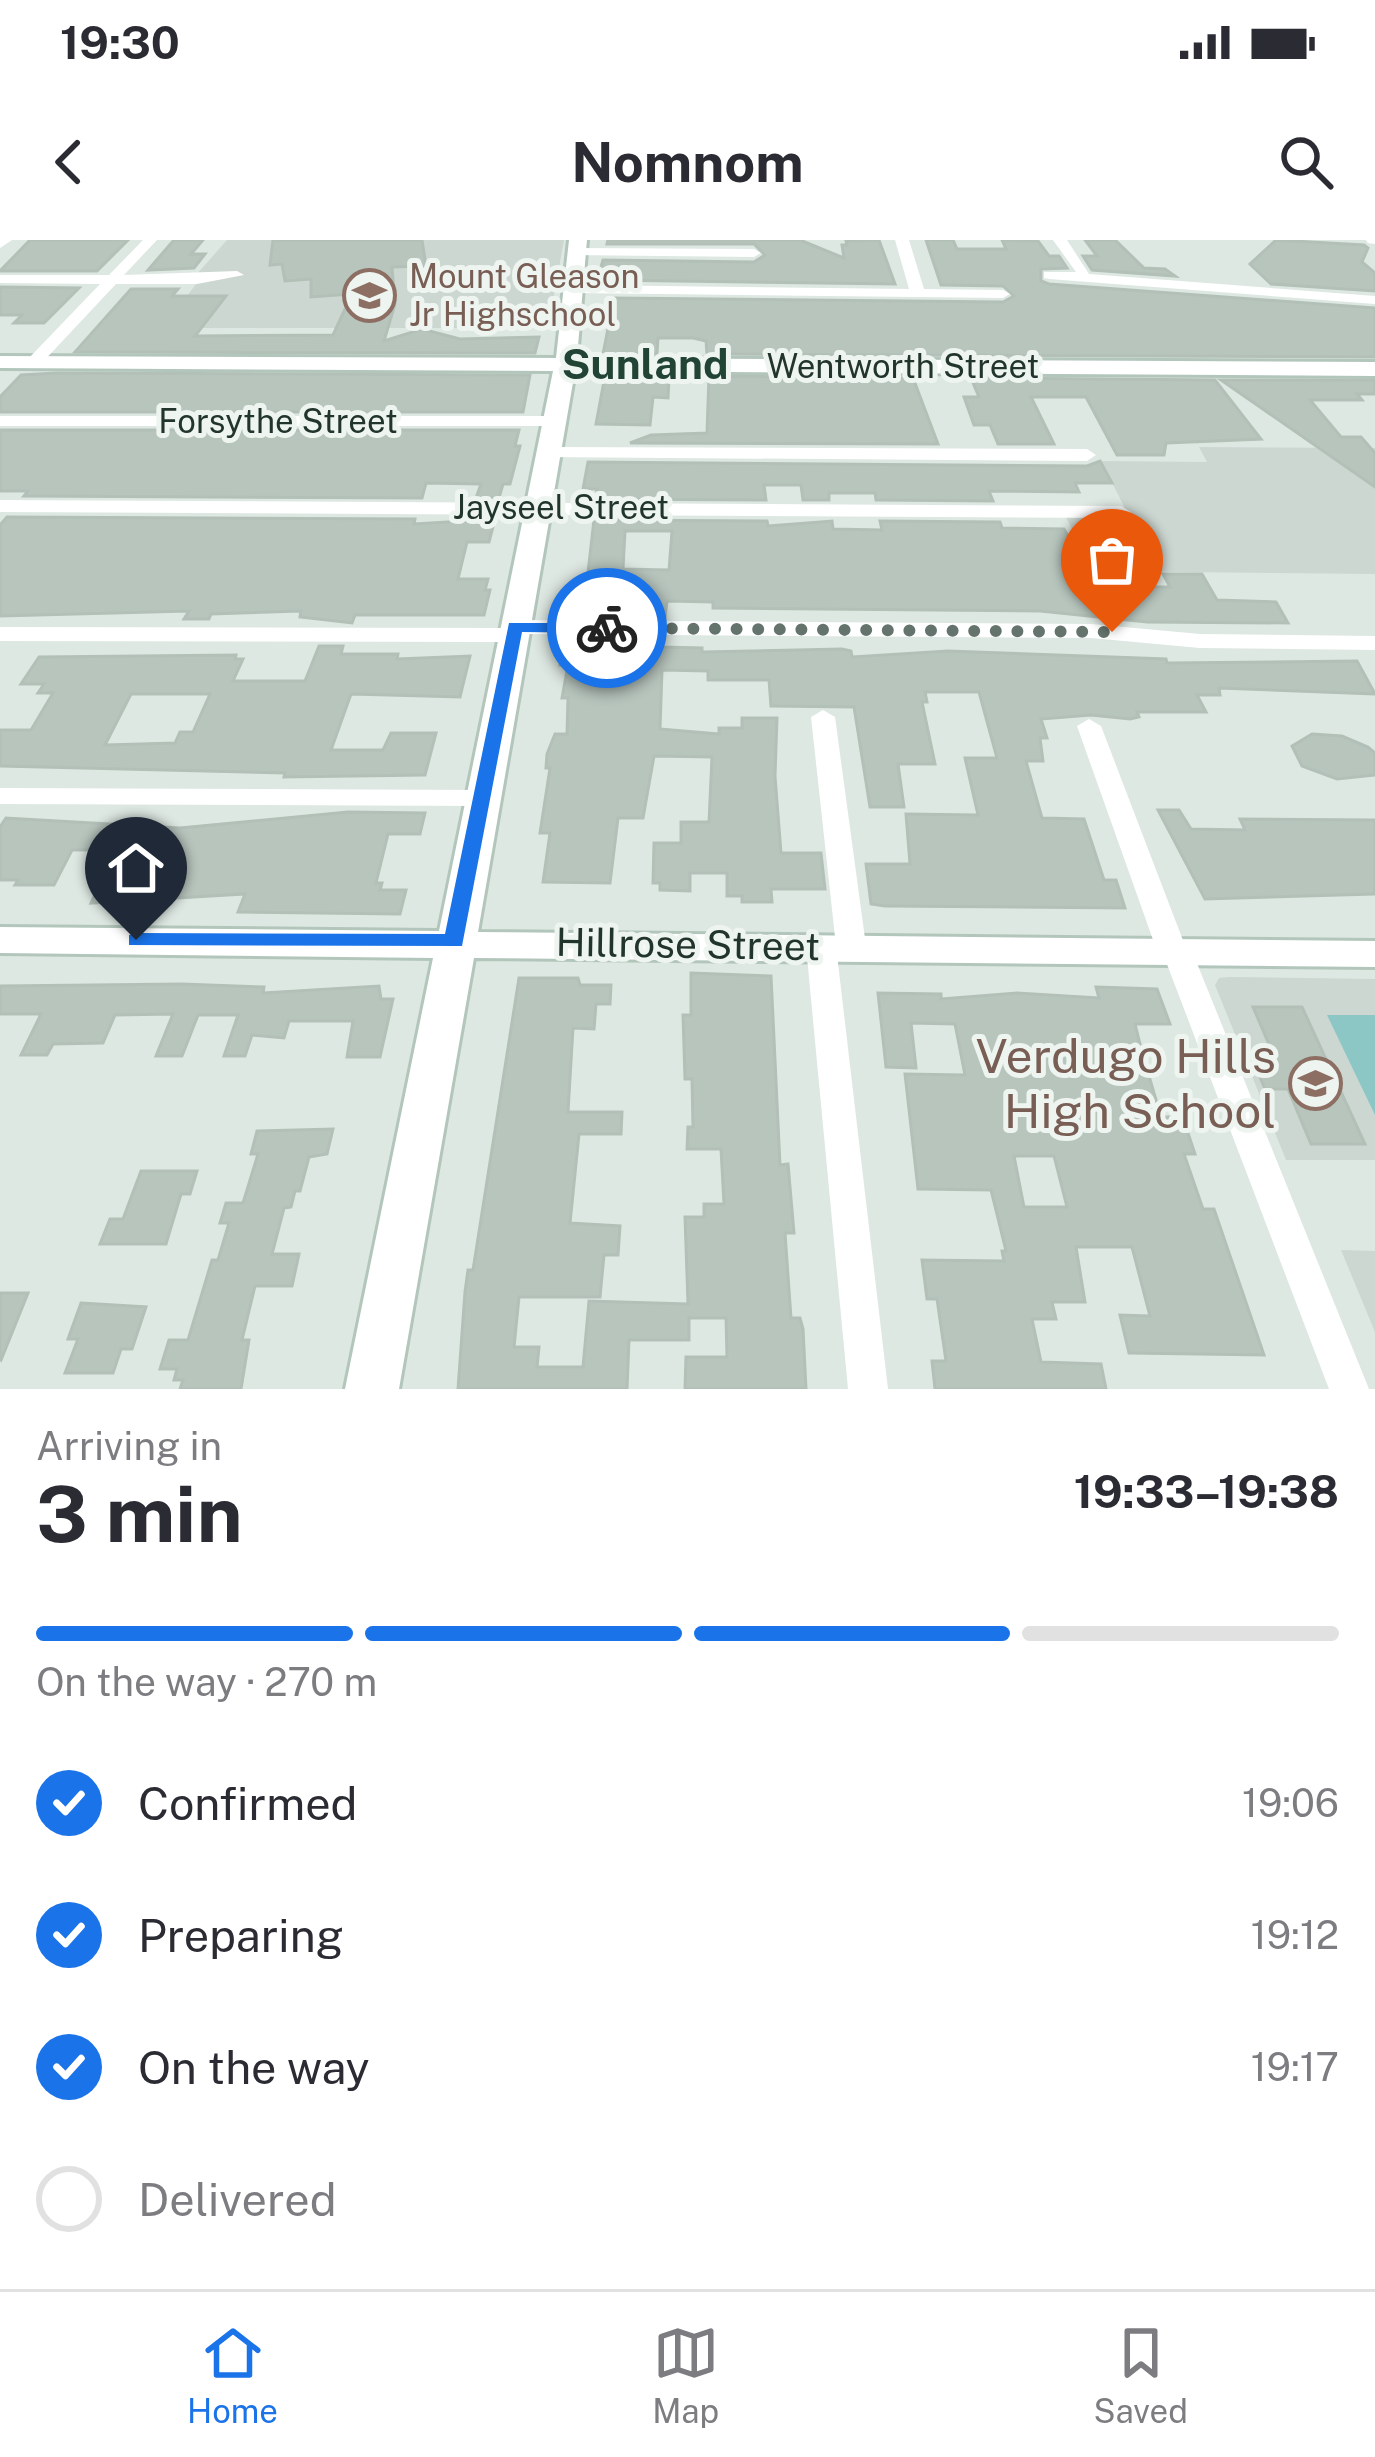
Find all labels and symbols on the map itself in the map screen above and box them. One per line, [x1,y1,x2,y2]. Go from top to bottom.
place label: Mount Gleason Jr Highschool [409,257,639,333]
school or university icon: Mount Gleason Jr Highschool [342,267,398,323]
district label: Sunland [562,339,728,388]
street label: Wentworth Street [767,347,1039,385]
street label: Forsythe Street [158,402,398,440]
street label: Jayseel Street [453,488,669,526]
pin [1061,509,1163,632]
courier [547,568,667,688]
pin [85,817,187,940]
street label: Hillrose Street [555,919,821,969]
place label: Verdugo Hills High School [975,1027,1276,1139]
school or university icon: Verdugo Hills High School [1287,1055,1343,1111]

